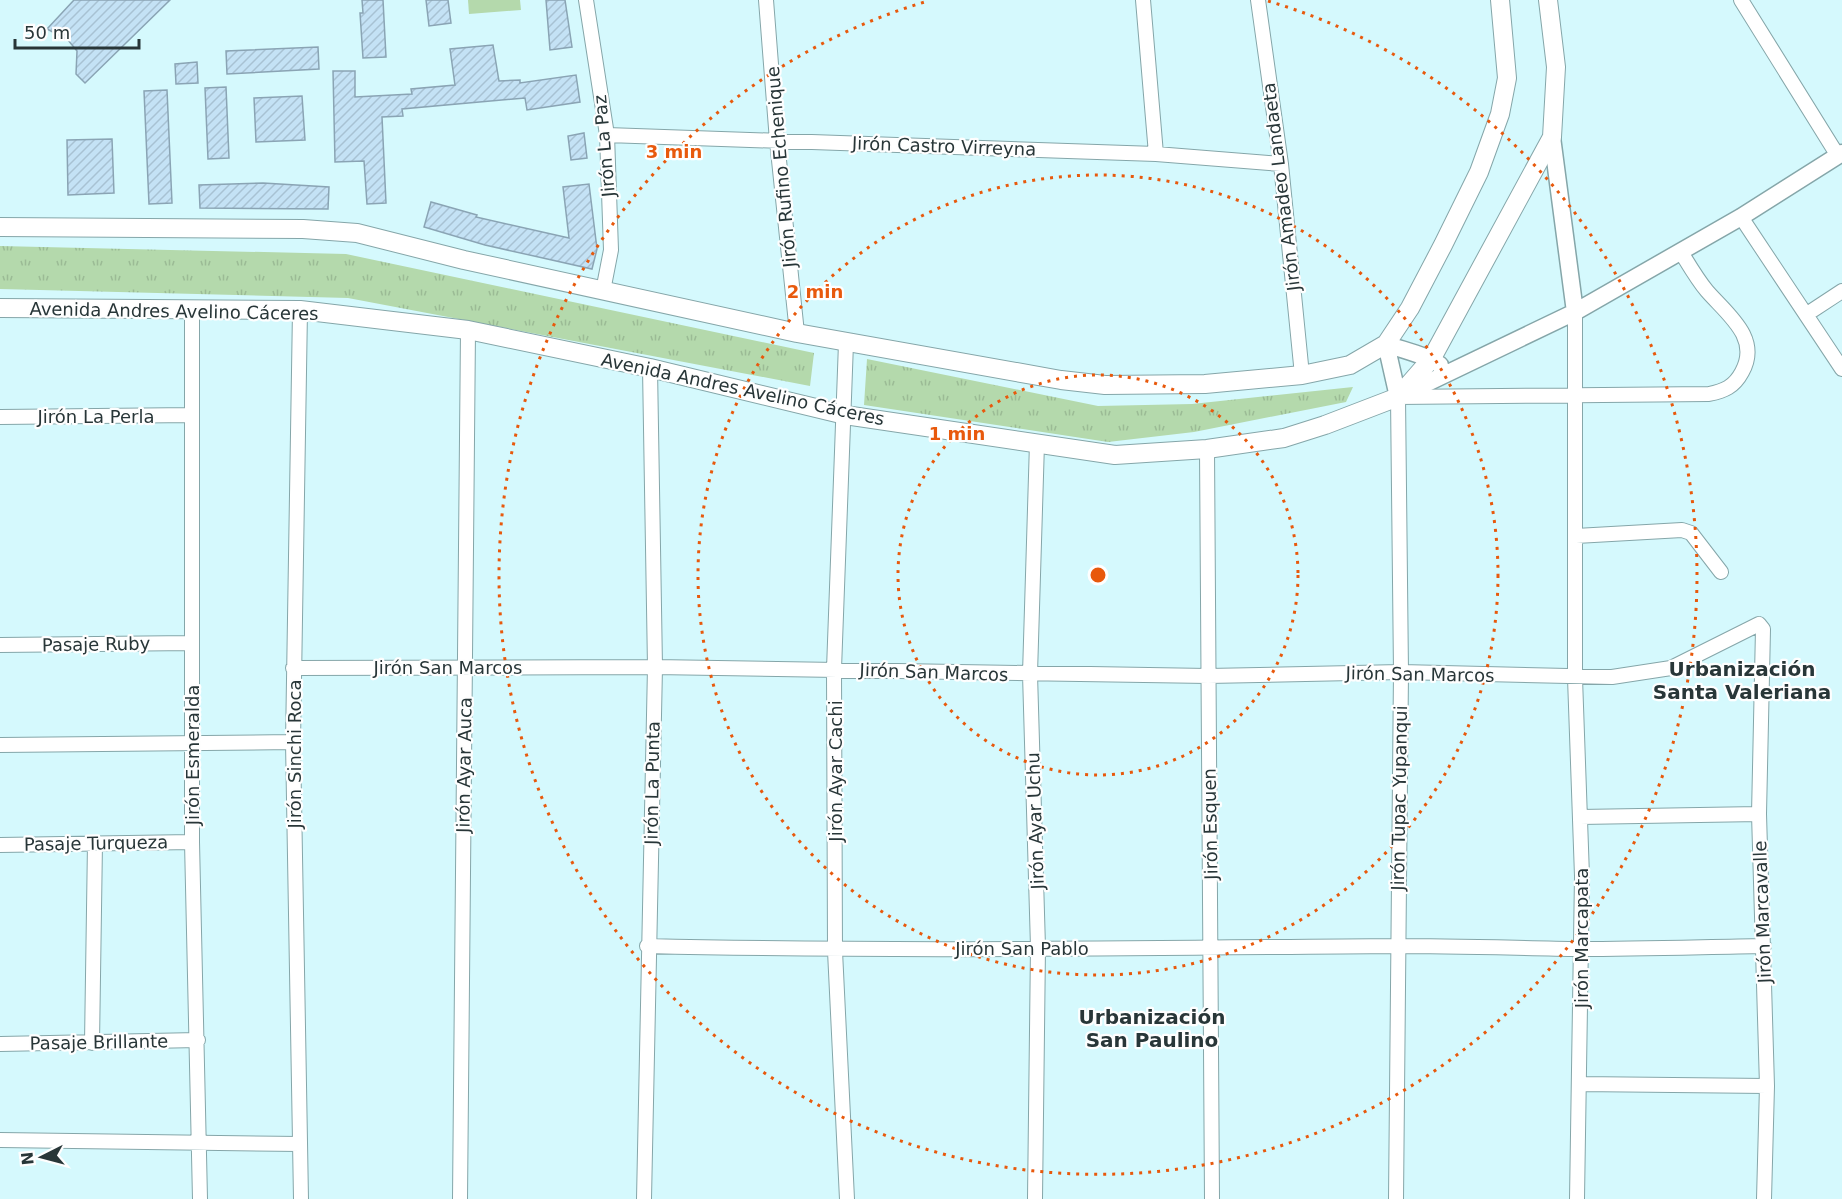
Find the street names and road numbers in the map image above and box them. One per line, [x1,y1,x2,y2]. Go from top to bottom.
street label: Jirón Rufino Echenique [762,65,800,270]
street label: Jirón Amadeo Landaeta [1258,82,1304,293]
street label: Jirón La Paz [589,94,619,199]
street label: Jirón Castro Virreyna [850,132,1037,160]
street label: Avenida Andres Avelino Cáceres [29,298,319,324]
street label: Avenida Andres Avelino Cáceres [599,349,887,429]
street label: Jirón La Perla [37,406,154,427]
street label: Pasaje Ruby [42,633,151,655]
street label: Jirón San Marcos [373,657,522,678]
street label: Jirón San Marcos [858,659,1009,685]
street label: Jirón San Marcos [1344,662,1495,686]
street label: Jirón Sinchi Roca [284,680,305,829]
street label: Jirón Esmeralda [182,685,203,826]
street label: Jirón Ayar Auca [452,697,476,834]
street label: Jirón Ayar Cachi [825,700,846,843]
street label: Jirón Tupac Yupanqui [1387,705,1411,892]
street label: Jirón La Punta [640,721,664,846]
street label: Jirón Ayar Uchu [1022,752,1048,891]
street label: Jirón Esquen [1199,768,1221,881]
street label: Pasaje Turqueza [24,831,168,855]
street label: Jirón Marcavalle [1749,840,1775,985]
street label: Jirón Marcapata [1571,868,1592,1009]
street label: Jirón San Pablo [954,938,1089,959]
street label: Pasaje Brillante [30,1030,168,1054]

